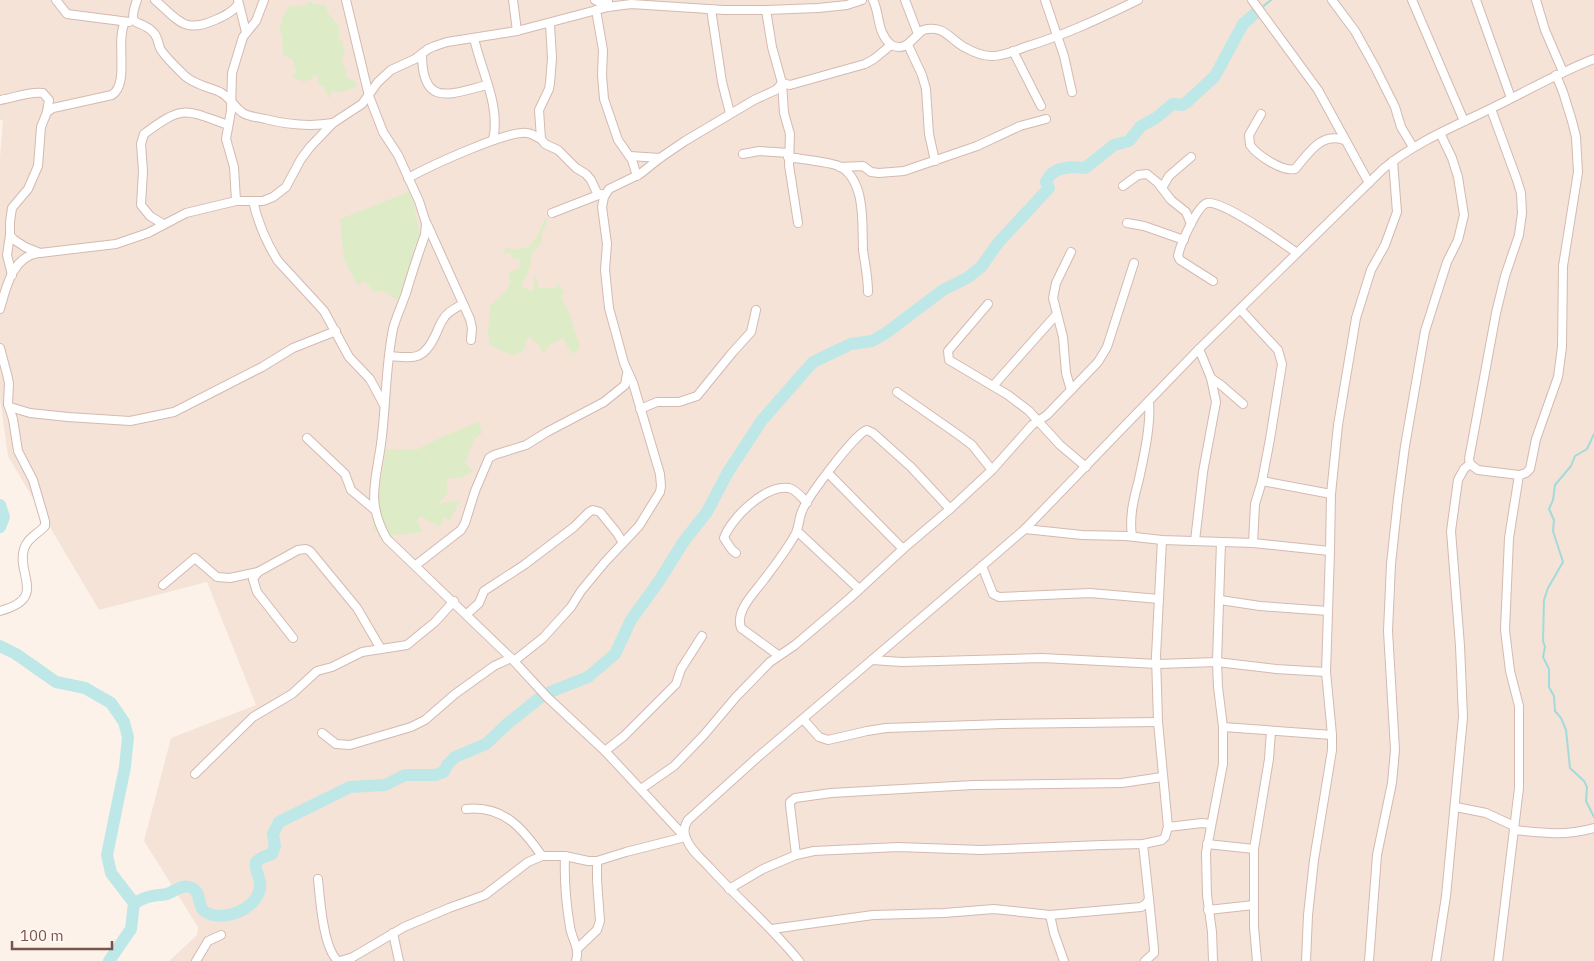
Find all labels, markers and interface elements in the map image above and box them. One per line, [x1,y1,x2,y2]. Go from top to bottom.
scale bar [12,918,112,950]
text: 100 m [20,926,64,945]

